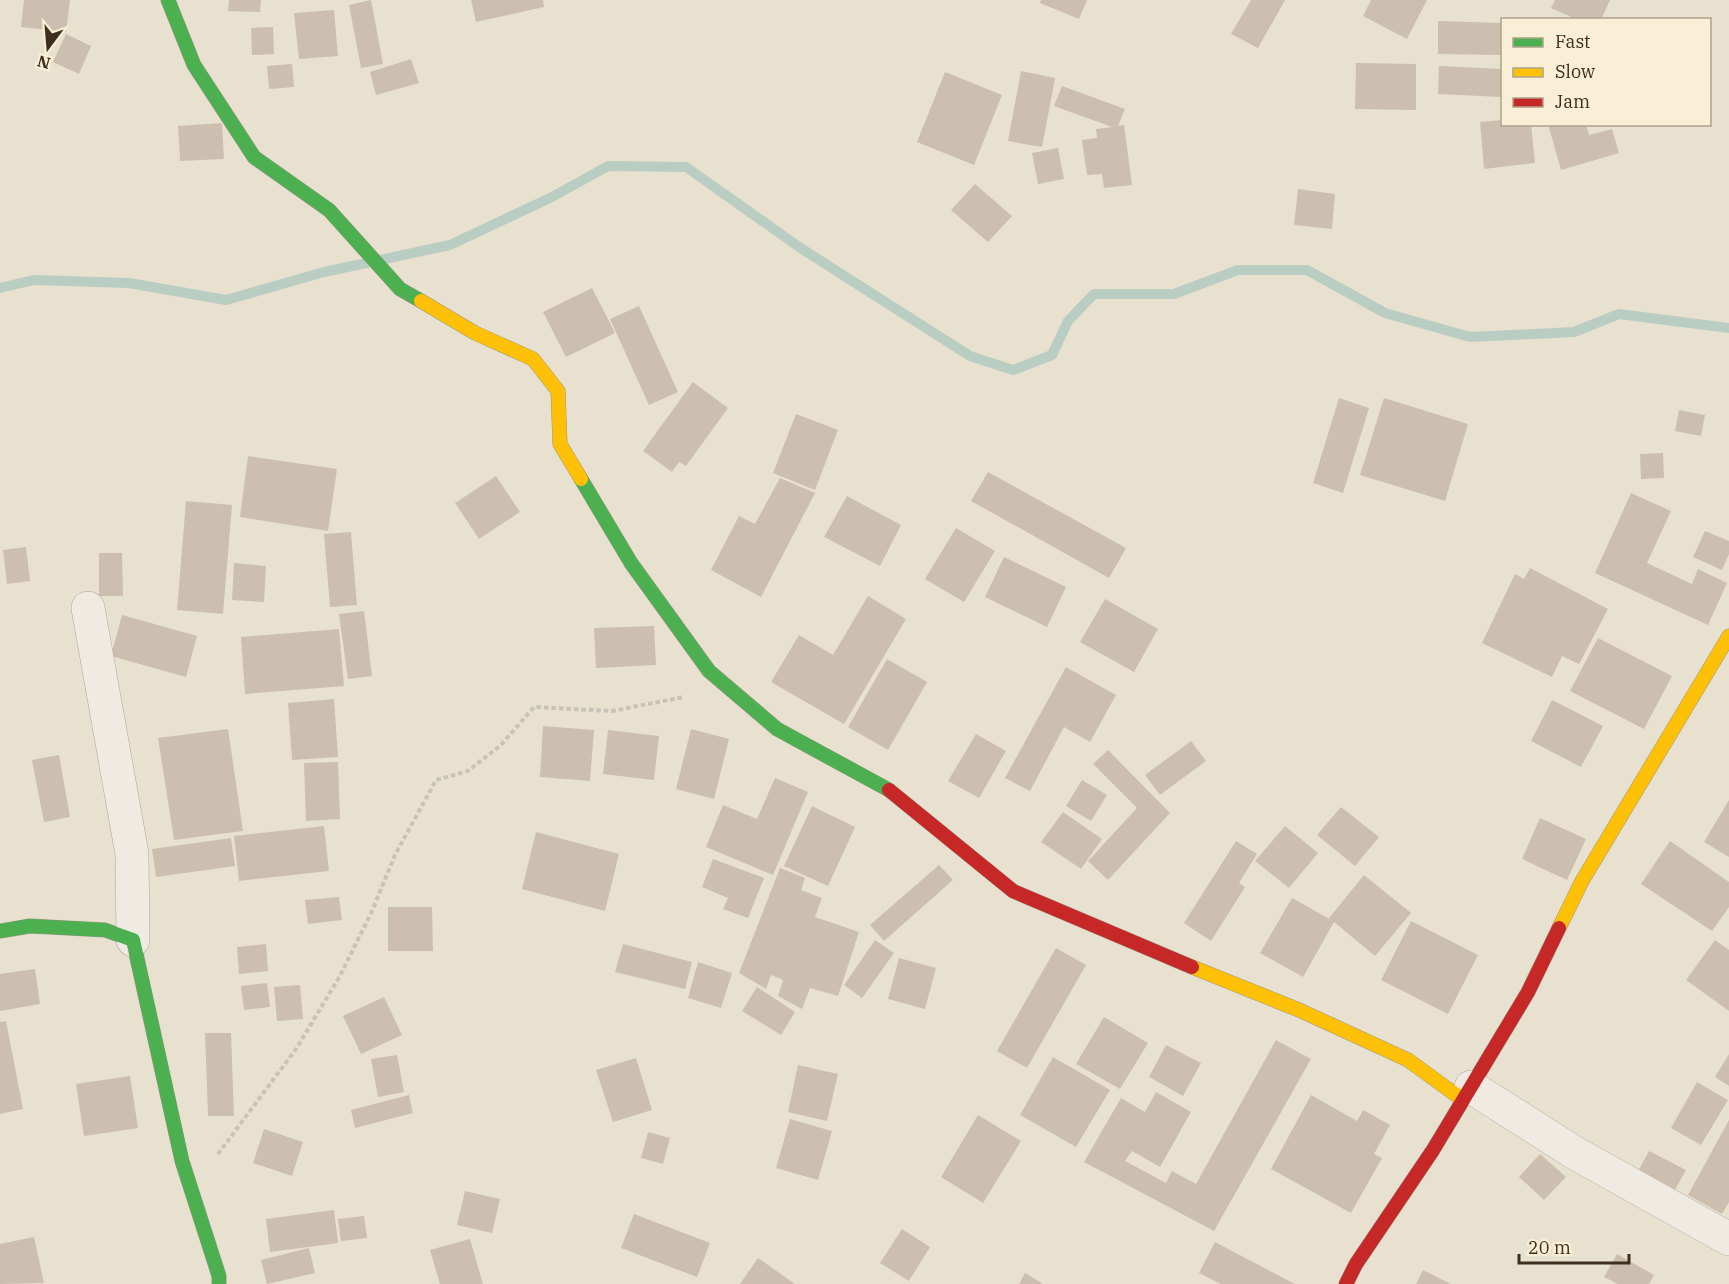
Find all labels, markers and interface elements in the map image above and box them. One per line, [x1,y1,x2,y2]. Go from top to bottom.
north arrow [18,18,78,78]
legend [1501,18,1711,126]
text: Fast [1555,30,1590,53]
text: N [35,51,53,74]
text: Slow [1555,60,1595,83]
text: Jam [1555,90,1590,113]
scale bar [1519,1227,1628,1265]
text: 20 m [1528,1236,1571,1259]

